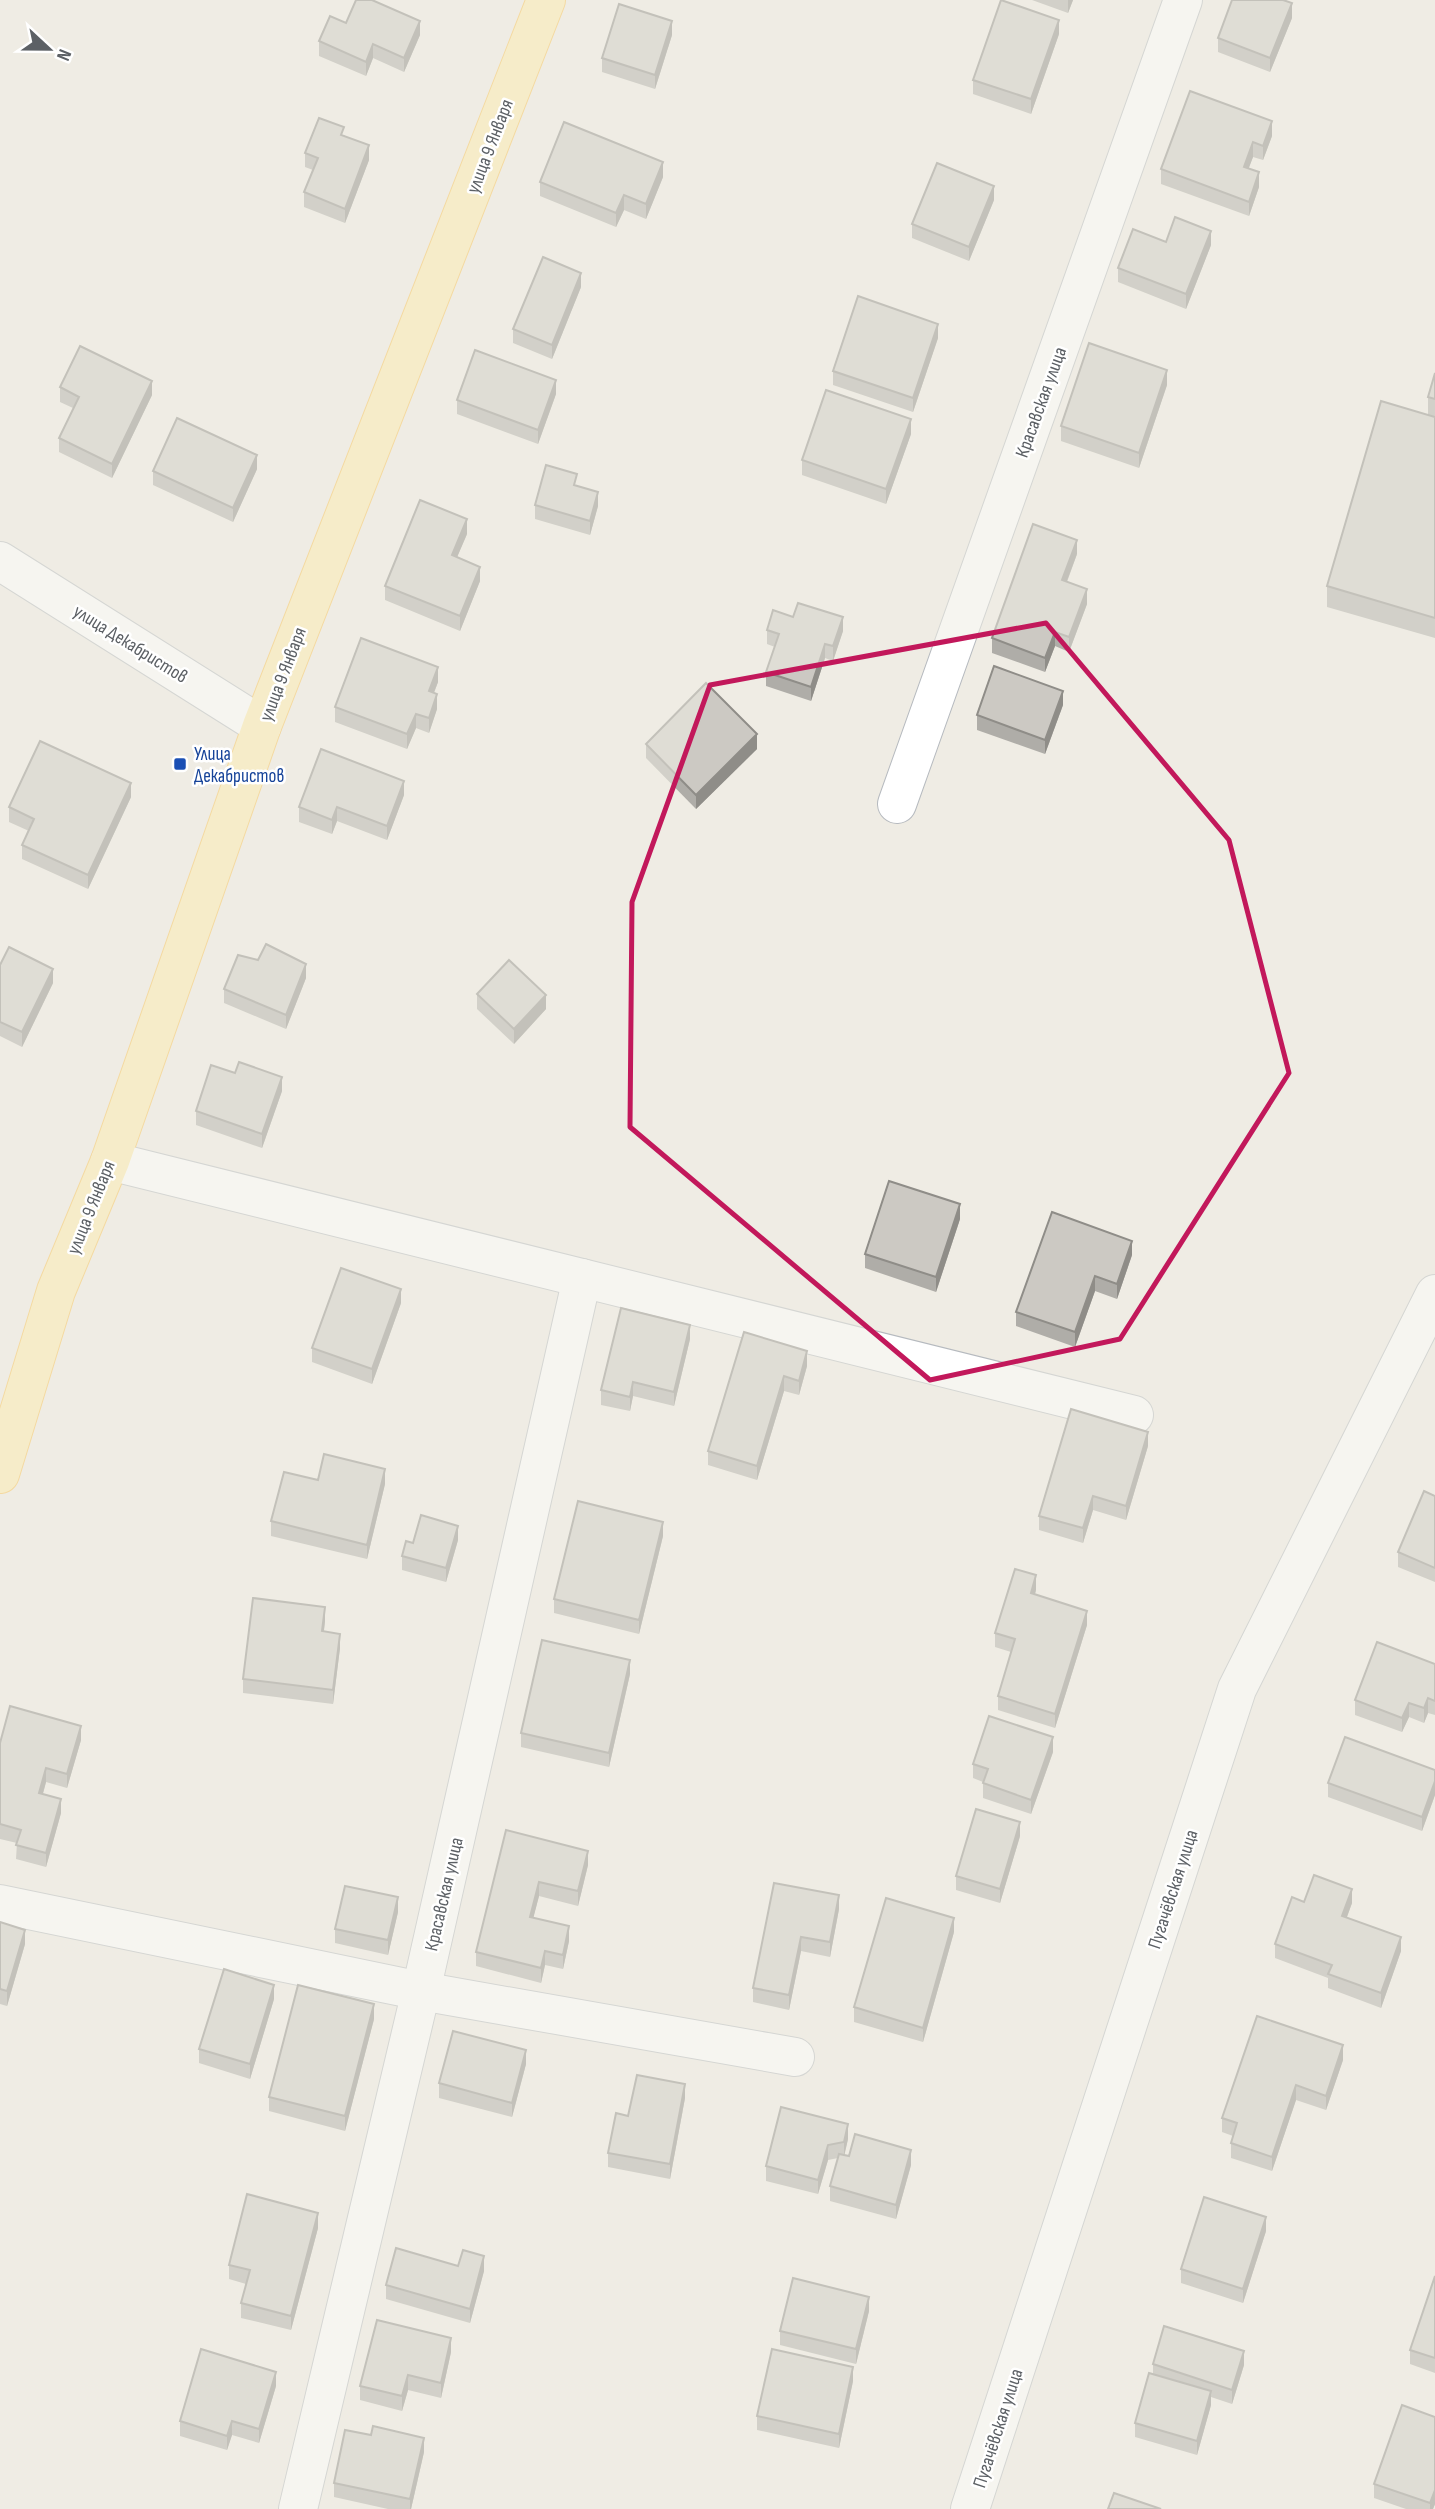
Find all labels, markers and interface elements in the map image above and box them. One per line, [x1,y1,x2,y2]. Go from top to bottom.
north arrow [14,14,84,84]
text: N [51,46,76,64]
street label: улица 9 Января [462,96,519,197]
street label: Красавская улица [1011,344,1072,461]
street label: улица Декабристов [69,600,192,689]
street label: улица 9 Января [255,624,312,725]
place label: Улица Декабристов [194,743,284,788]
marker: Улица Декабристов [172,756,188,772]
street label: улица 9 Января [62,1157,121,1258]
street label: Пугачёвская улица [1143,1827,1204,1952]
street label: Красавская улица [420,1835,469,1953]
street label: Пугачёвская улица [968,2366,1029,2491]

